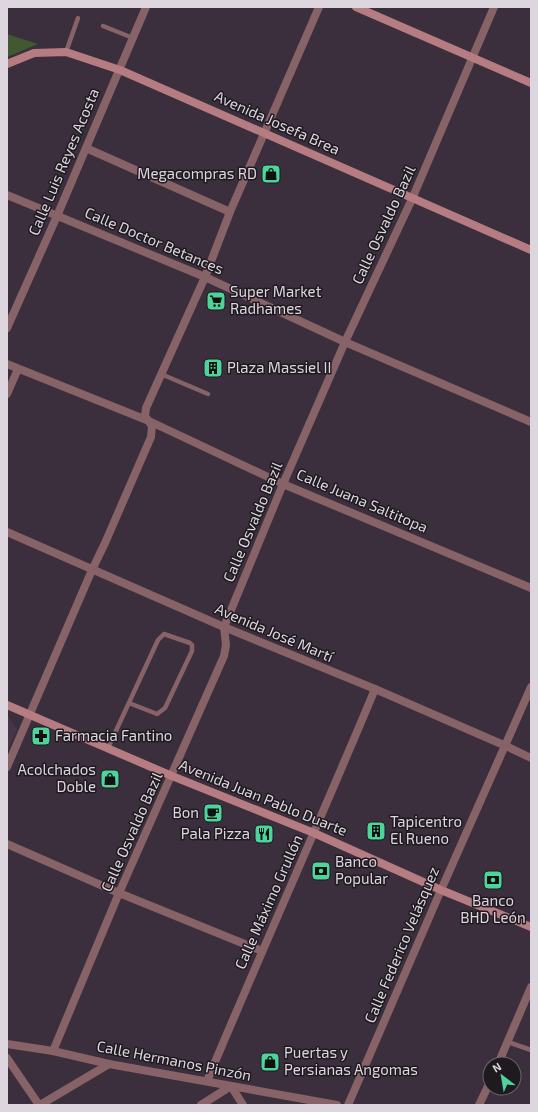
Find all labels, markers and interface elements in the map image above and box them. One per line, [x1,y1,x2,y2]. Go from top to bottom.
street label: Calle Luis Reyes Acosta [24,85,102,238]
street label: Avenida Josefa Brea [212,86,343,158]
street label: Calle Osvaldo Bazil [348,162,419,287]
shop icon: Megacompras RD [260,163,282,185]
place label: Megacompras RD [137,164,257,182]
street label: Calle Doctor Betances [82,203,227,277]
place label: Super Market Radhames [230,282,322,317]
supermarket icon: Super Market Radhames [205,290,227,312]
building icon: Plaza Massiel II [202,357,224,379]
place label: Plaza Massiel II [227,358,331,376]
street label: Calle Osvaldo Bazil [219,458,286,585]
street label: Calle Juana Saltitopa [294,464,431,536]
street label: Avenida José Martí [213,599,337,666]
pharmacy icon: Farmacia Fantino [30,725,52,747]
place label: Farmacia Fantino [55,726,172,744]
street label: Avenida Juan Pablo Duarte [177,755,350,839]
place label: Acolchados Doble [17,760,96,795]
street label: Calle Osvaldo Bazil [97,768,166,894]
shop icon: Acolchados Doble [99,768,121,790]
cafe icon: Bon [202,802,224,824]
place label: Bon [172,803,199,821]
place label: Tapicentro El Rueno [390,812,462,847]
building icon: Tapicentro El Rueno [365,820,387,842]
restaurant icon: Pala Pizza [253,823,275,845]
place label: Pala Pizza [181,824,250,842]
street label: Calle Máximo Grullón [230,832,306,972]
place label: Banco Popular [335,852,388,887]
bank icon: Banco Popular [310,860,332,882]
street label: Calle Federico Velásquez [360,864,442,1025]
bank icon: Banco BHD León [482,869,504,891]
place label: Banco BHD León [460,891,526,926]
street label: Calle Hermanos Pinzón [95,1036,253,1084]
place label: Puertas y Persianas Angomas [284,1043,418,1078]
shop icon: Puertas y Persianas Angomas [259,1051,281,1073]
north arrow [482,1056,522,1096]
text: N [490,1059,503,1075]

